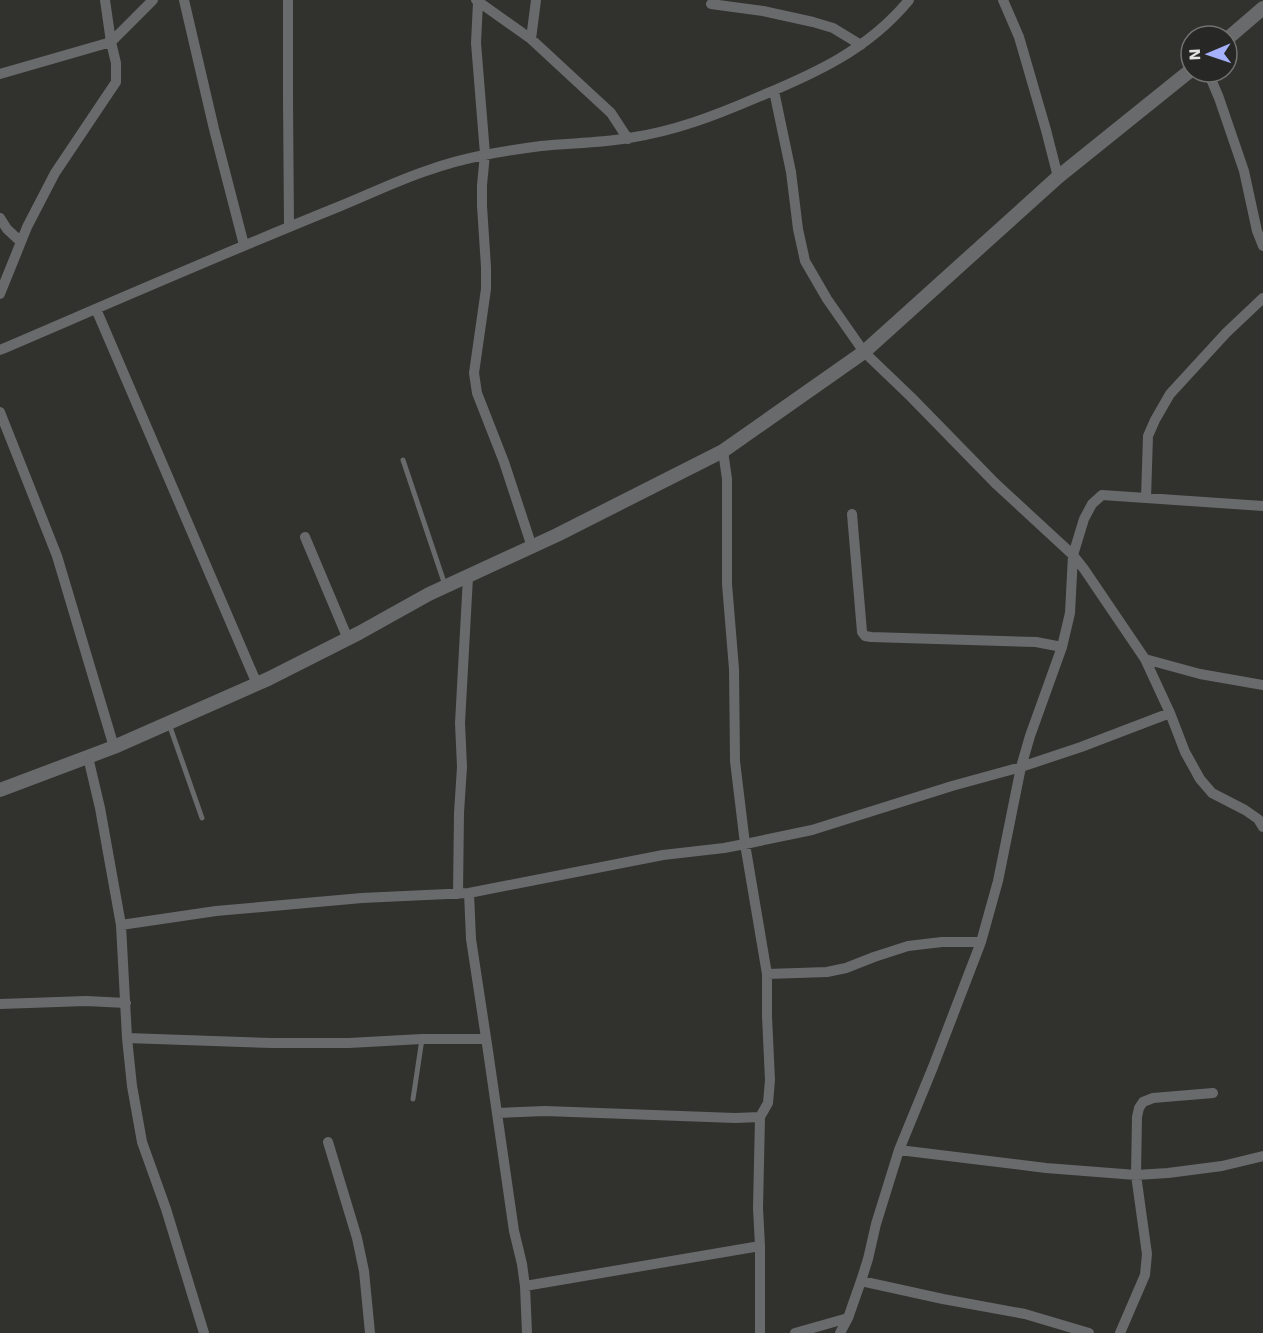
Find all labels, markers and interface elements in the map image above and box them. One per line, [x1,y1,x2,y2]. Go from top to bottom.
north arrow [1179,24,1239,84]
text: N [1185,48,1204,61]

